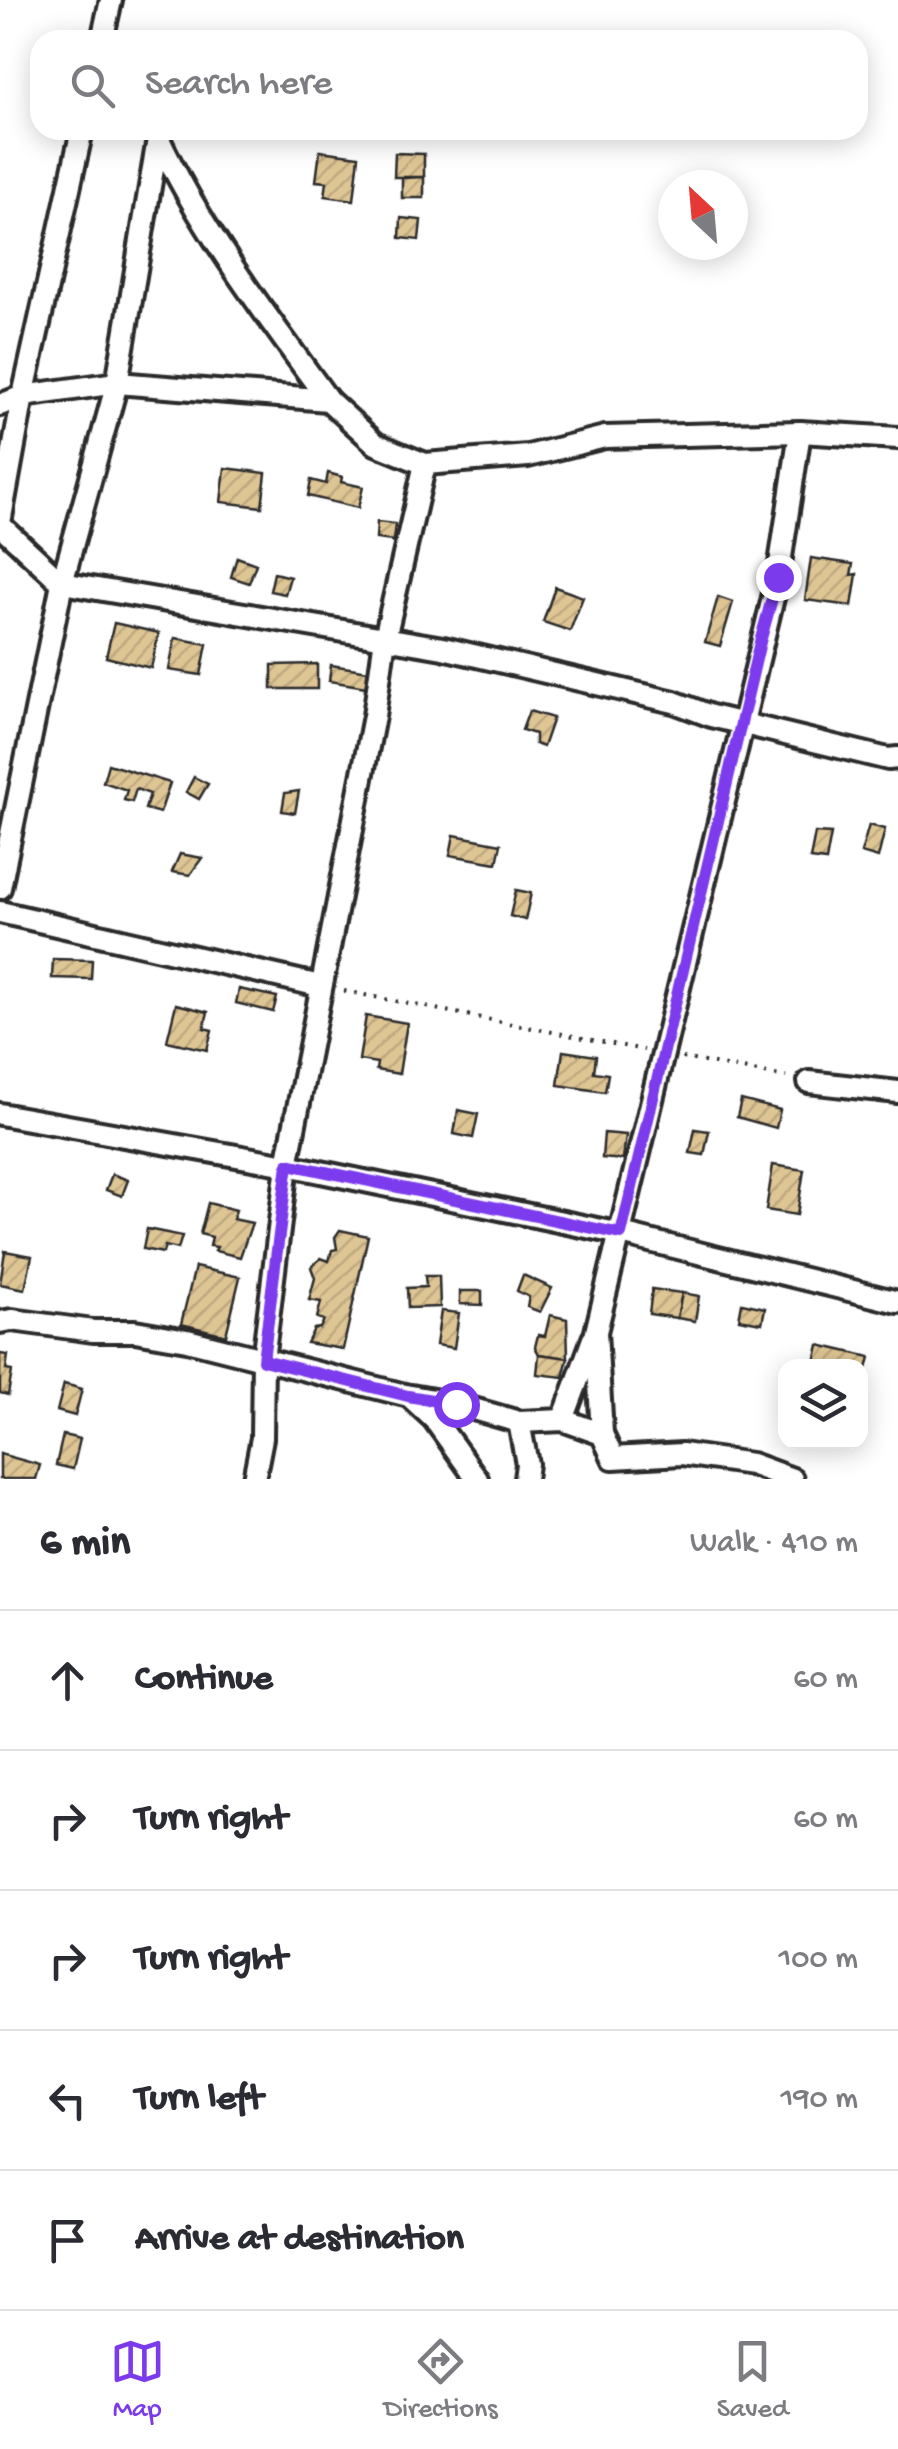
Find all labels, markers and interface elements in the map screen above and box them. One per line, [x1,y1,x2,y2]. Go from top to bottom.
search box [30,30,868,140]
icon: search [65,58,120,113]
text: Search here [145,63,332,107]
north arrow [658,170,748,260]
route end [756,555,802,601]
map controls [778,1359,868,1449]
button: layers [778,1359,868,1449]
route start [434,1382,480,1428]
text: 6 min [40,1520,130,1569]
text: Walk · 410 m [690,1525,858,1563]
icon: ahead [40,1653,95,1708]
text: Continue [135,1658,273,1702]
text: 60 m [793,1661,858,1699]
icon: right [40,1793,95,1848]
text: Turn right [135,1798,287,1842]
text: 60 m [793,1801,858,1839]
icon: right [40,1933,95,1988]
text: Turn right [135,1938,287,1982]
text: 100 m [778,1941,858,1979]
icon: left [40,2073,95,2128]
text: Turn left [135,2078,263,2122]
text: 190 m [781,2081,858,2119]
icon: arrive [40,2213,95,2268]
text: Arrive at destination [135,2218,464,2262]
tab: Map [110,2334,165,2427]
tab: Directions [384,2334,498,2427]
tab: Saved [717,2334,788,2427]

